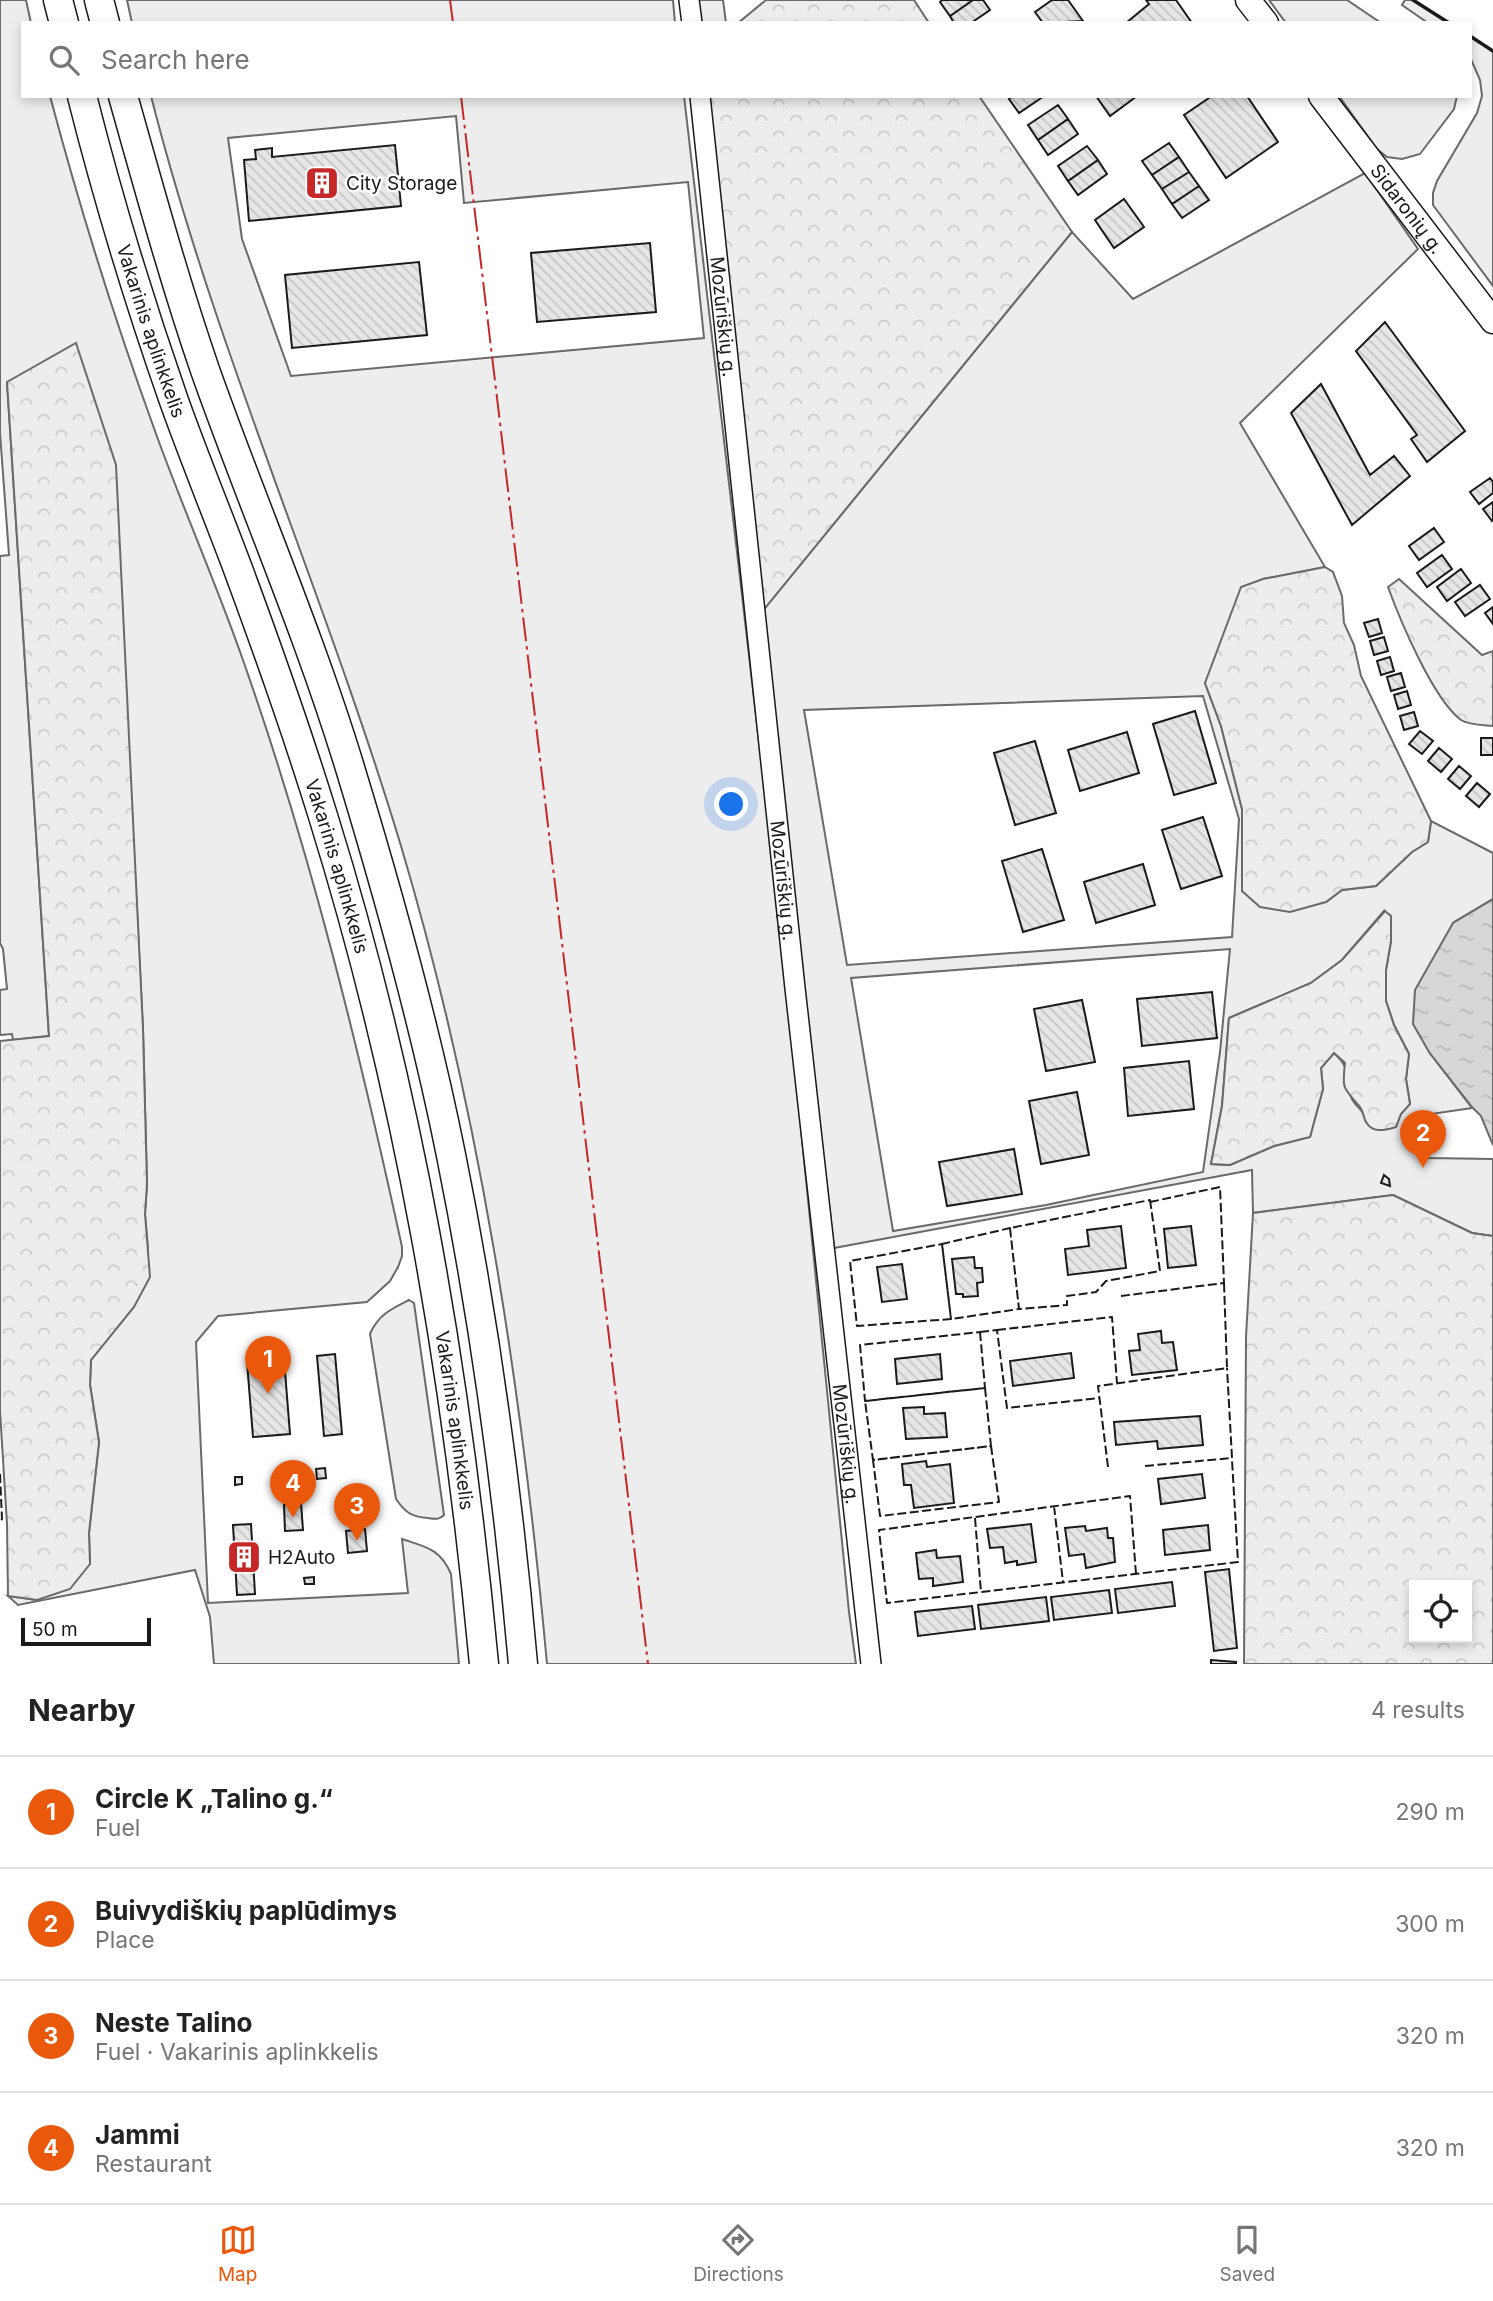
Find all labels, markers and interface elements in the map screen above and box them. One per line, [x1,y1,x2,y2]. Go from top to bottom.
search box [21,21,1472,98]
icon: search [45,41,83,79]
text: Search here [101,44,250,75]
street label: Sidaronių g. [1365,160,1448,259]
building icon: City Storage [303,164,341,202]
place label: City Storage [346,172,457,195]
street label: Vakarinis aplinkkelis [112,242,190,421]
street label: Mozūriškių g. [705,255,741,378]
street label: Vakarinis aplinkkelis [300,776,373,956]
your location [714,787,748,821]
street label: Mozūriškių g. [765,819,801,942]
pin: 2 [1400,1110,1446,1168]
street label: Vakarinis aplinkkelis [430,1329,478,1511]
pin: 1 [245,1336,291,1394]
street label: Mozūriškių g. [828,1383,864,1506]
pin: 4 [270,1460,316,1518]
pin: 3 [334,1483,380,1541]
building icon: H2Auto [225,1538,263,1576]
place label: H2Auto [268,1546,335,1569]
map controls [1409,1580,1472,1643]
button: locate [1409,1580,1472,1643]
scale bar [21,1615,150,1647]
text: 50 m [32,1618,78,1641]
text: Nearby [28,1692,136,1728]
text: 4 results [1371,1696,1465,1724]
text: Circle K „Talino g.“ [95,1783,333,1814]
text: 1 [46,1798,56,1826]
text: 290 m [1396,1798,1465,1826]
text: Fuel [95,1814,140,1842]
text: Buivydiškių paplūdimys [95,1895,397,1926]
text: 2 [44,1910,58,1938]
text: 300 m [1395,1910,1465,1938]
text: Place [95,1926,155,1954]
text: Neste Talino [95,2007,253,2038]
text: 3 [44,2022,58,2050]
text: 320 m [1396,2022,1465,2050]
text: Fuel · Vakarinis aplinkkelis [95,2038,379,2066]
text: Jammi [95,2119,180,2150]
text: 4 [43,2134,59,2162]
text: 320 m [1396,2134,1465,2162]
text: Restaurant [95,2150,212,2178]
tab: Map [218,2221,257,2286]
tab: Directions [693,2221,784,2286]
tab: Saved [1219,2221,1275,2286]

